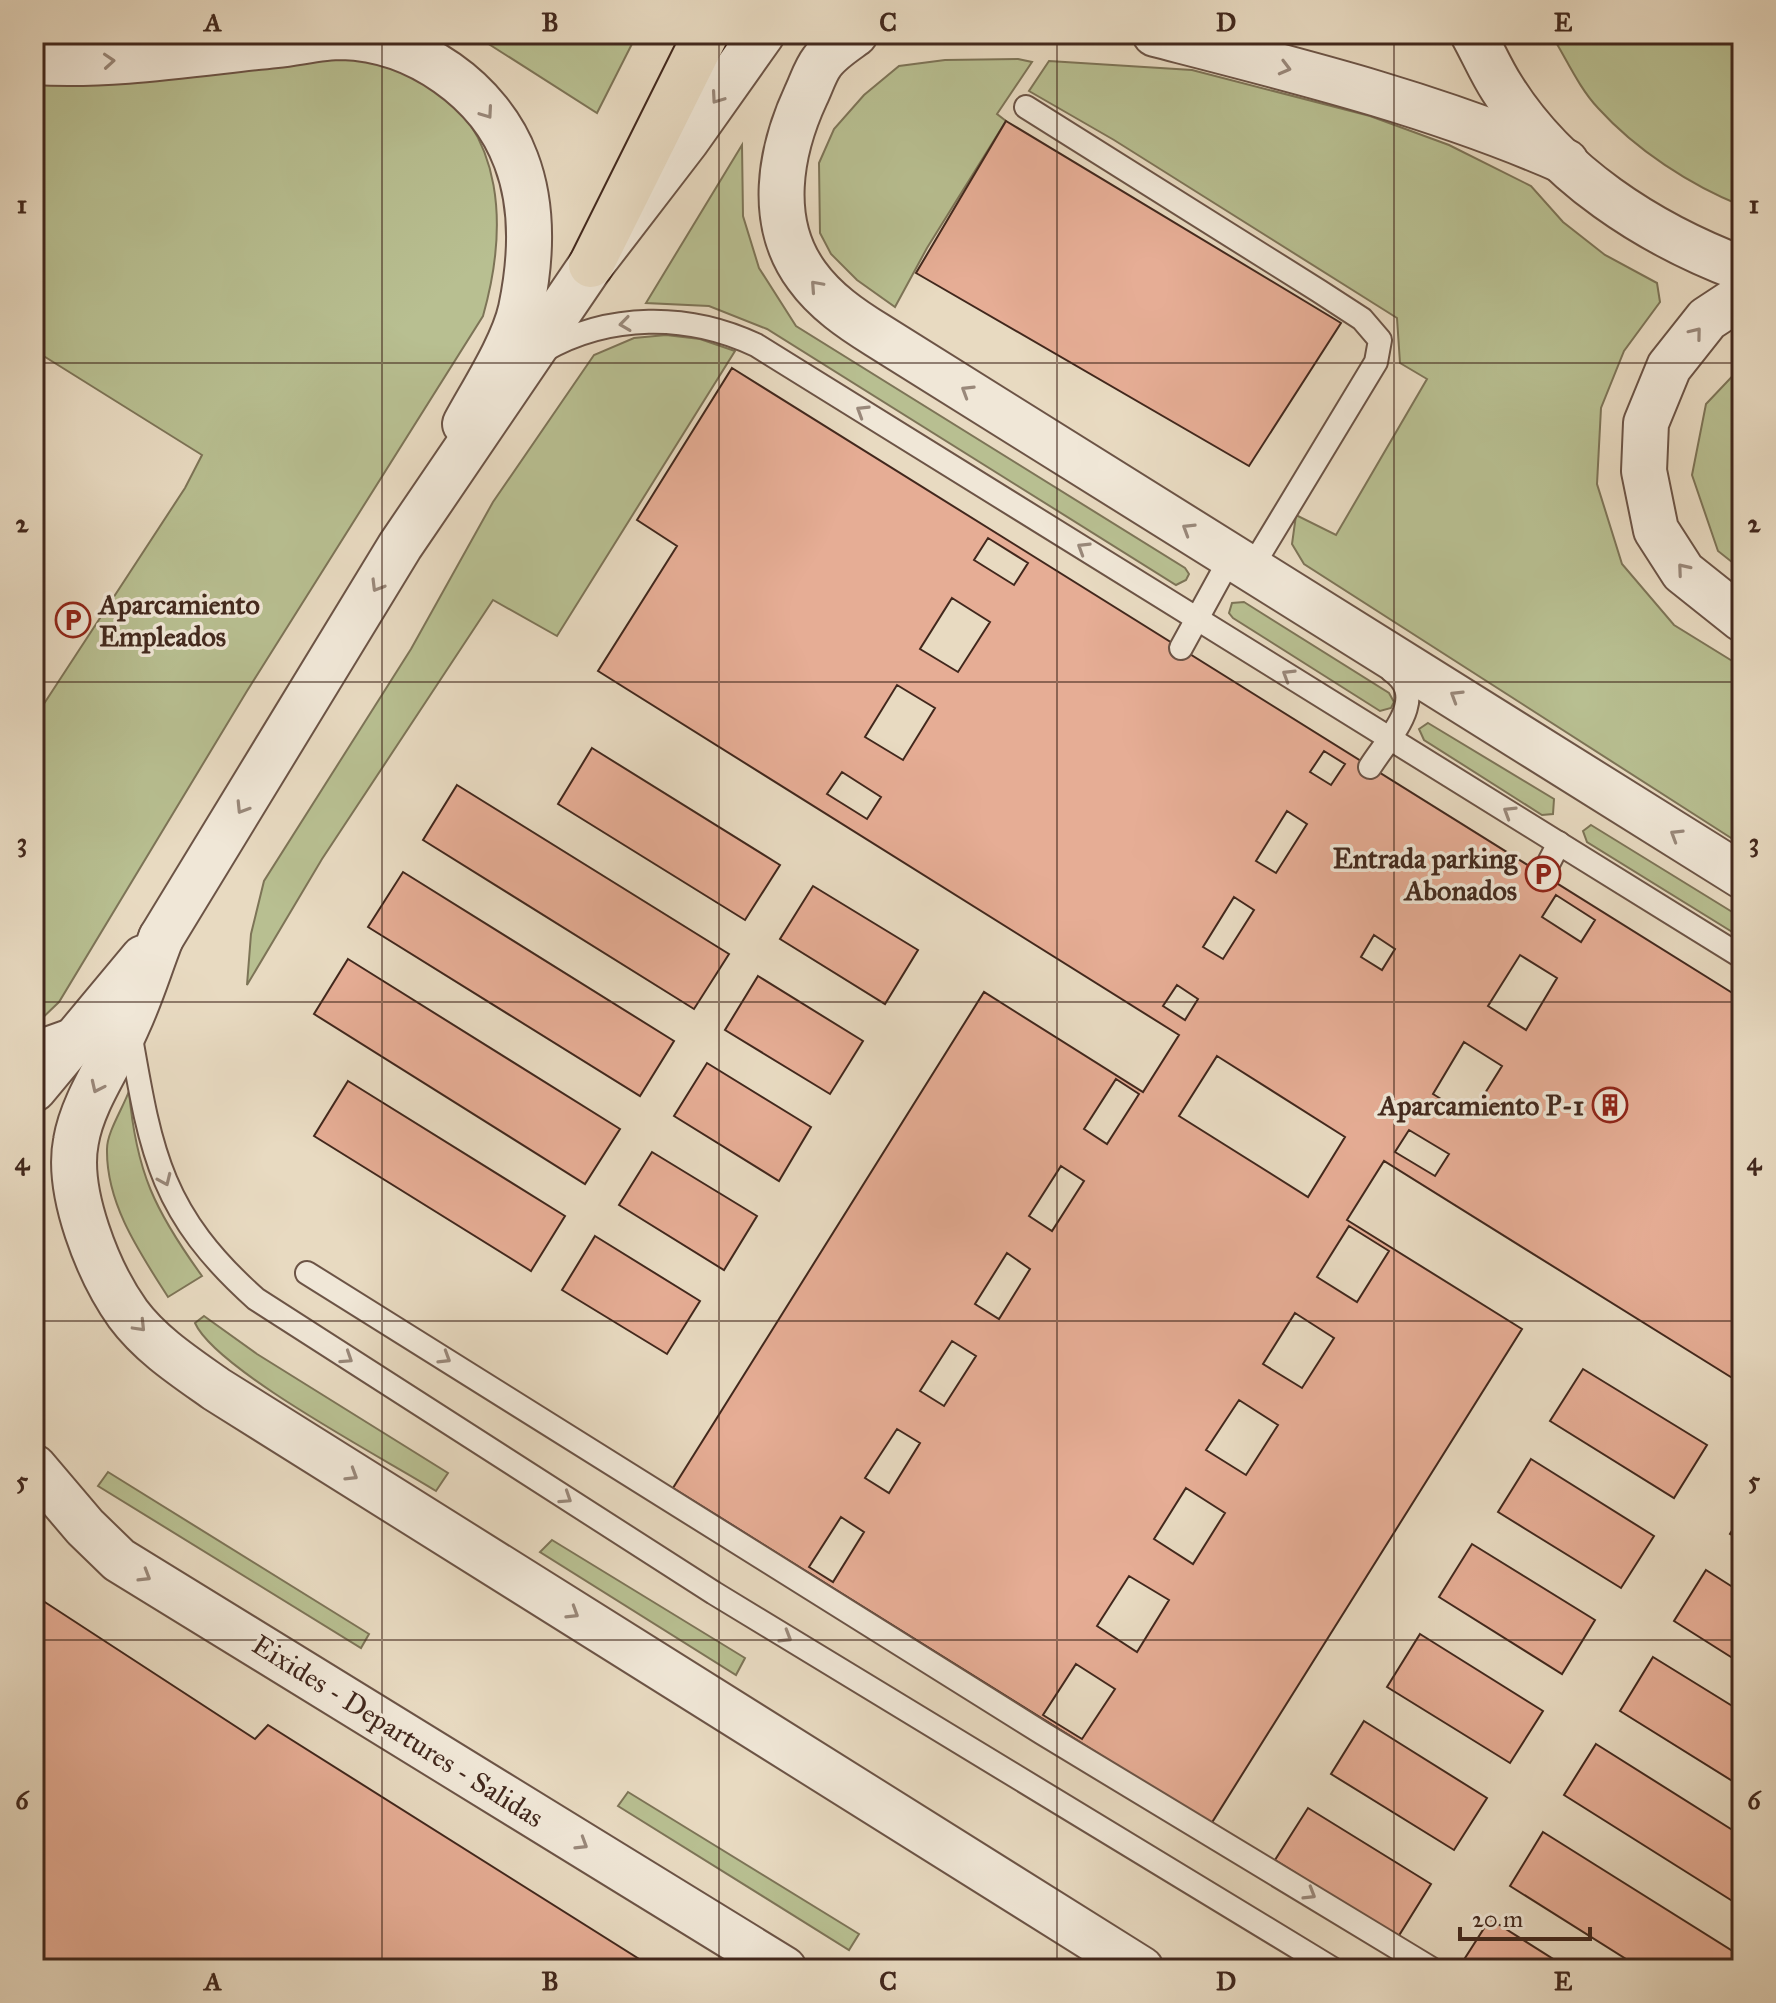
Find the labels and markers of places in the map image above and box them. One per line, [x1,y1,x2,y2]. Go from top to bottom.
place label: Aparcamiento Empleados [97,587,260,654]
parking icon: Aparcamiento Empleados [54,601,92,639]
place label: Entrada parking Abonados [1333,841,1518,908]
parking icon: Entrada parking Abonados [1524,855,1562,893]
building icon: Aparcamiento P-1 [1591,1086,1629,1124]
place label: Aparcamiento P-1 [1377,1088,1584,1123]

